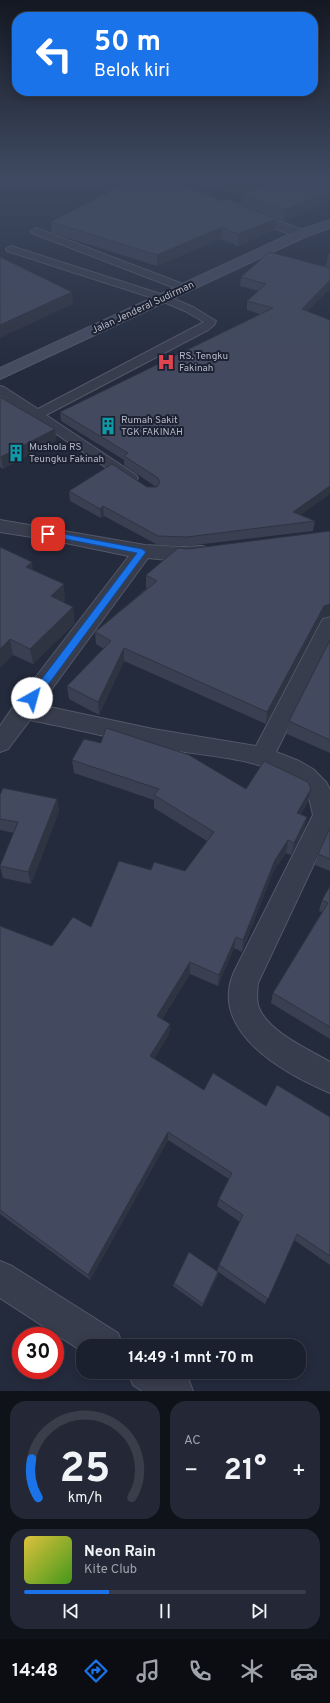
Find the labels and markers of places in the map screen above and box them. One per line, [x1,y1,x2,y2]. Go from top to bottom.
place label: RS. Tengku Fakinah [179,350,228,375]
hospital icon: RS. Tengku Fakinah [156,352,176,372]
place label: Rumah Sakit TGK FAKINAH [121,414,183,439]
building icon: Rumah Sakit TGK FAKINAH [98,416,118,436]
place label: Mushola RS Teungku Fakinah [29,441,104,466]
building icon: Mushola RS Teungku Fakinah [6,443,26,463]
pin [31,517,65,551]

